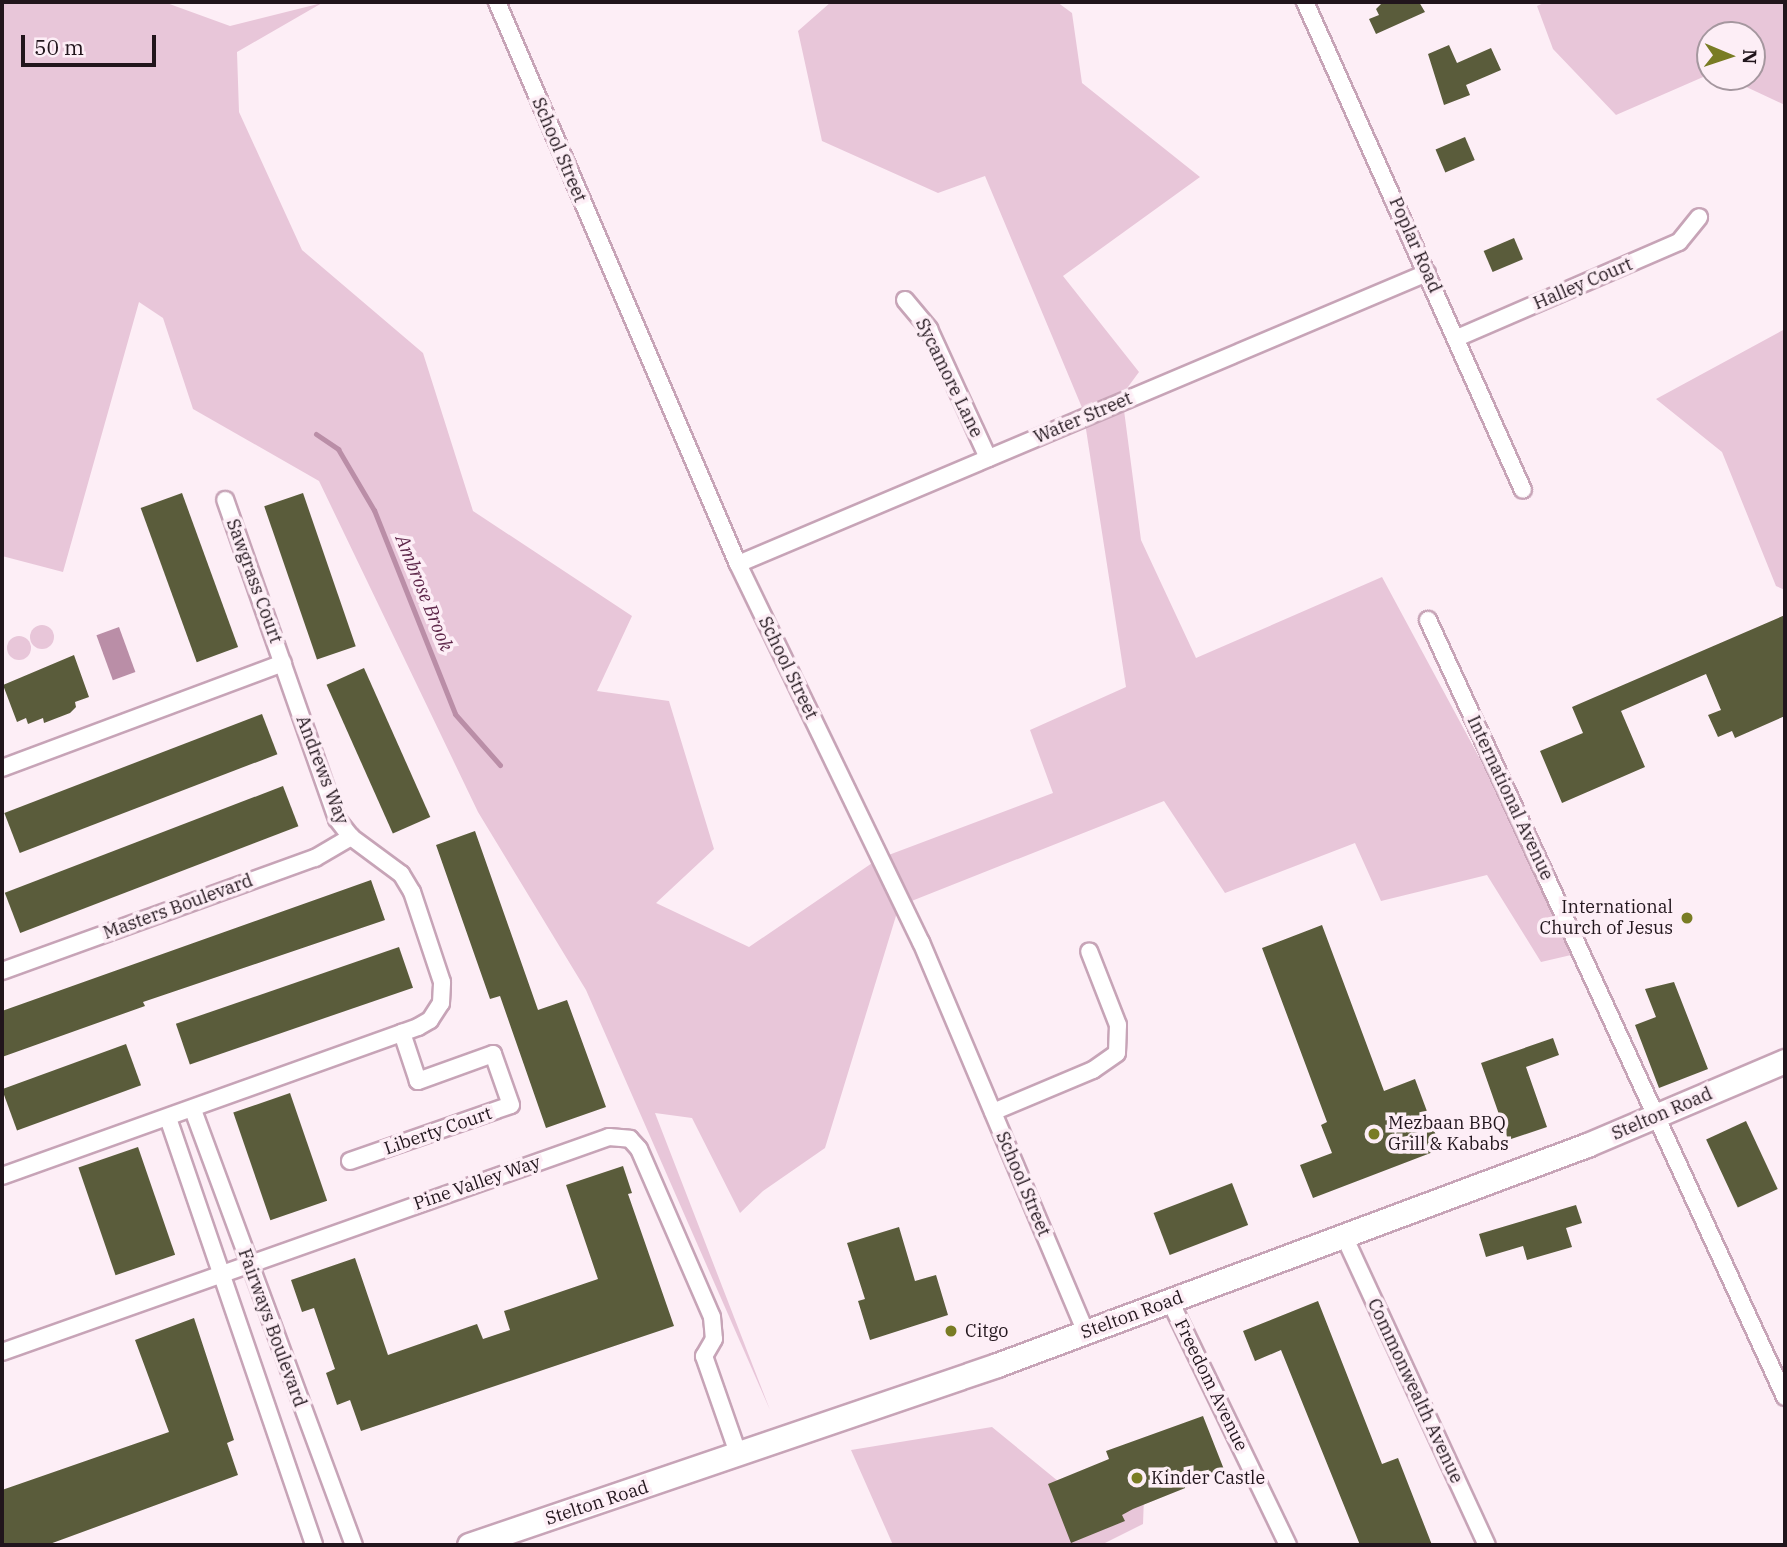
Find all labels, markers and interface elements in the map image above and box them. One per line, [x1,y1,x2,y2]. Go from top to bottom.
scale bar [24,21,159,65]
north arrow [1696,21,1766,91]
text: 50 m [34,33,84,61]
text: N [1738,49,1762,65]
street label: School Street [527,94,591,206]
street label: Poplar Road [1384,194,1446,296]
street label: Halley Court [1530,253,1636,315]
street label: Sycamore Lane [911,315,987,441]
street label: Water Street [1031,388,1135,448]
street label: Sawgrass Court [222,516,286,646]
water label: Ambrose Brook [390,531,458,655]
street label: School Street [754,613,822,723]
street label: Andrews Way [291,712,353,828]
street label: International Avenue [1462,712,1558,884]
street label: Masters Boulevard [100,870,256,944]
place label: International Church of Jesus [1539,897,1673,940]
marker: International Church of Jesus [1679,910,1695,926]
street label: Stelton Road [1608,1083,1716,1145]
street label: Liberty Court [381,1102,495,1160]
place label: Mezbaan BBQ Grill & Kababs [1388,1113,1509,1156]
marker: Mezbaan BBQ Grill & Kababs [1366,1126,1382,1142]
street label: School Street [991,1128,1055,1240]
street label: Pine Valley Way [411,1151,543,1215]
street label: Fairways Boulevard [233,1246,311,1410]
street label: Stelton Road [1078,1287,1186,1343]
street label: Commonwealth Avenue [1363,1295,1467,1487]
street label: Freedom Avenue [1170,1316,1252,1454]
place label: Citgo [965,1320,1008,1342]
marker: Citgo [943,1323,959,1339]
place label: Kinder Castle [1151,1467,1265,1489]
marker: Kinder Castle [1129,1470,1145,1486]
street label: Stelton Road [543,1476,651,1530]

